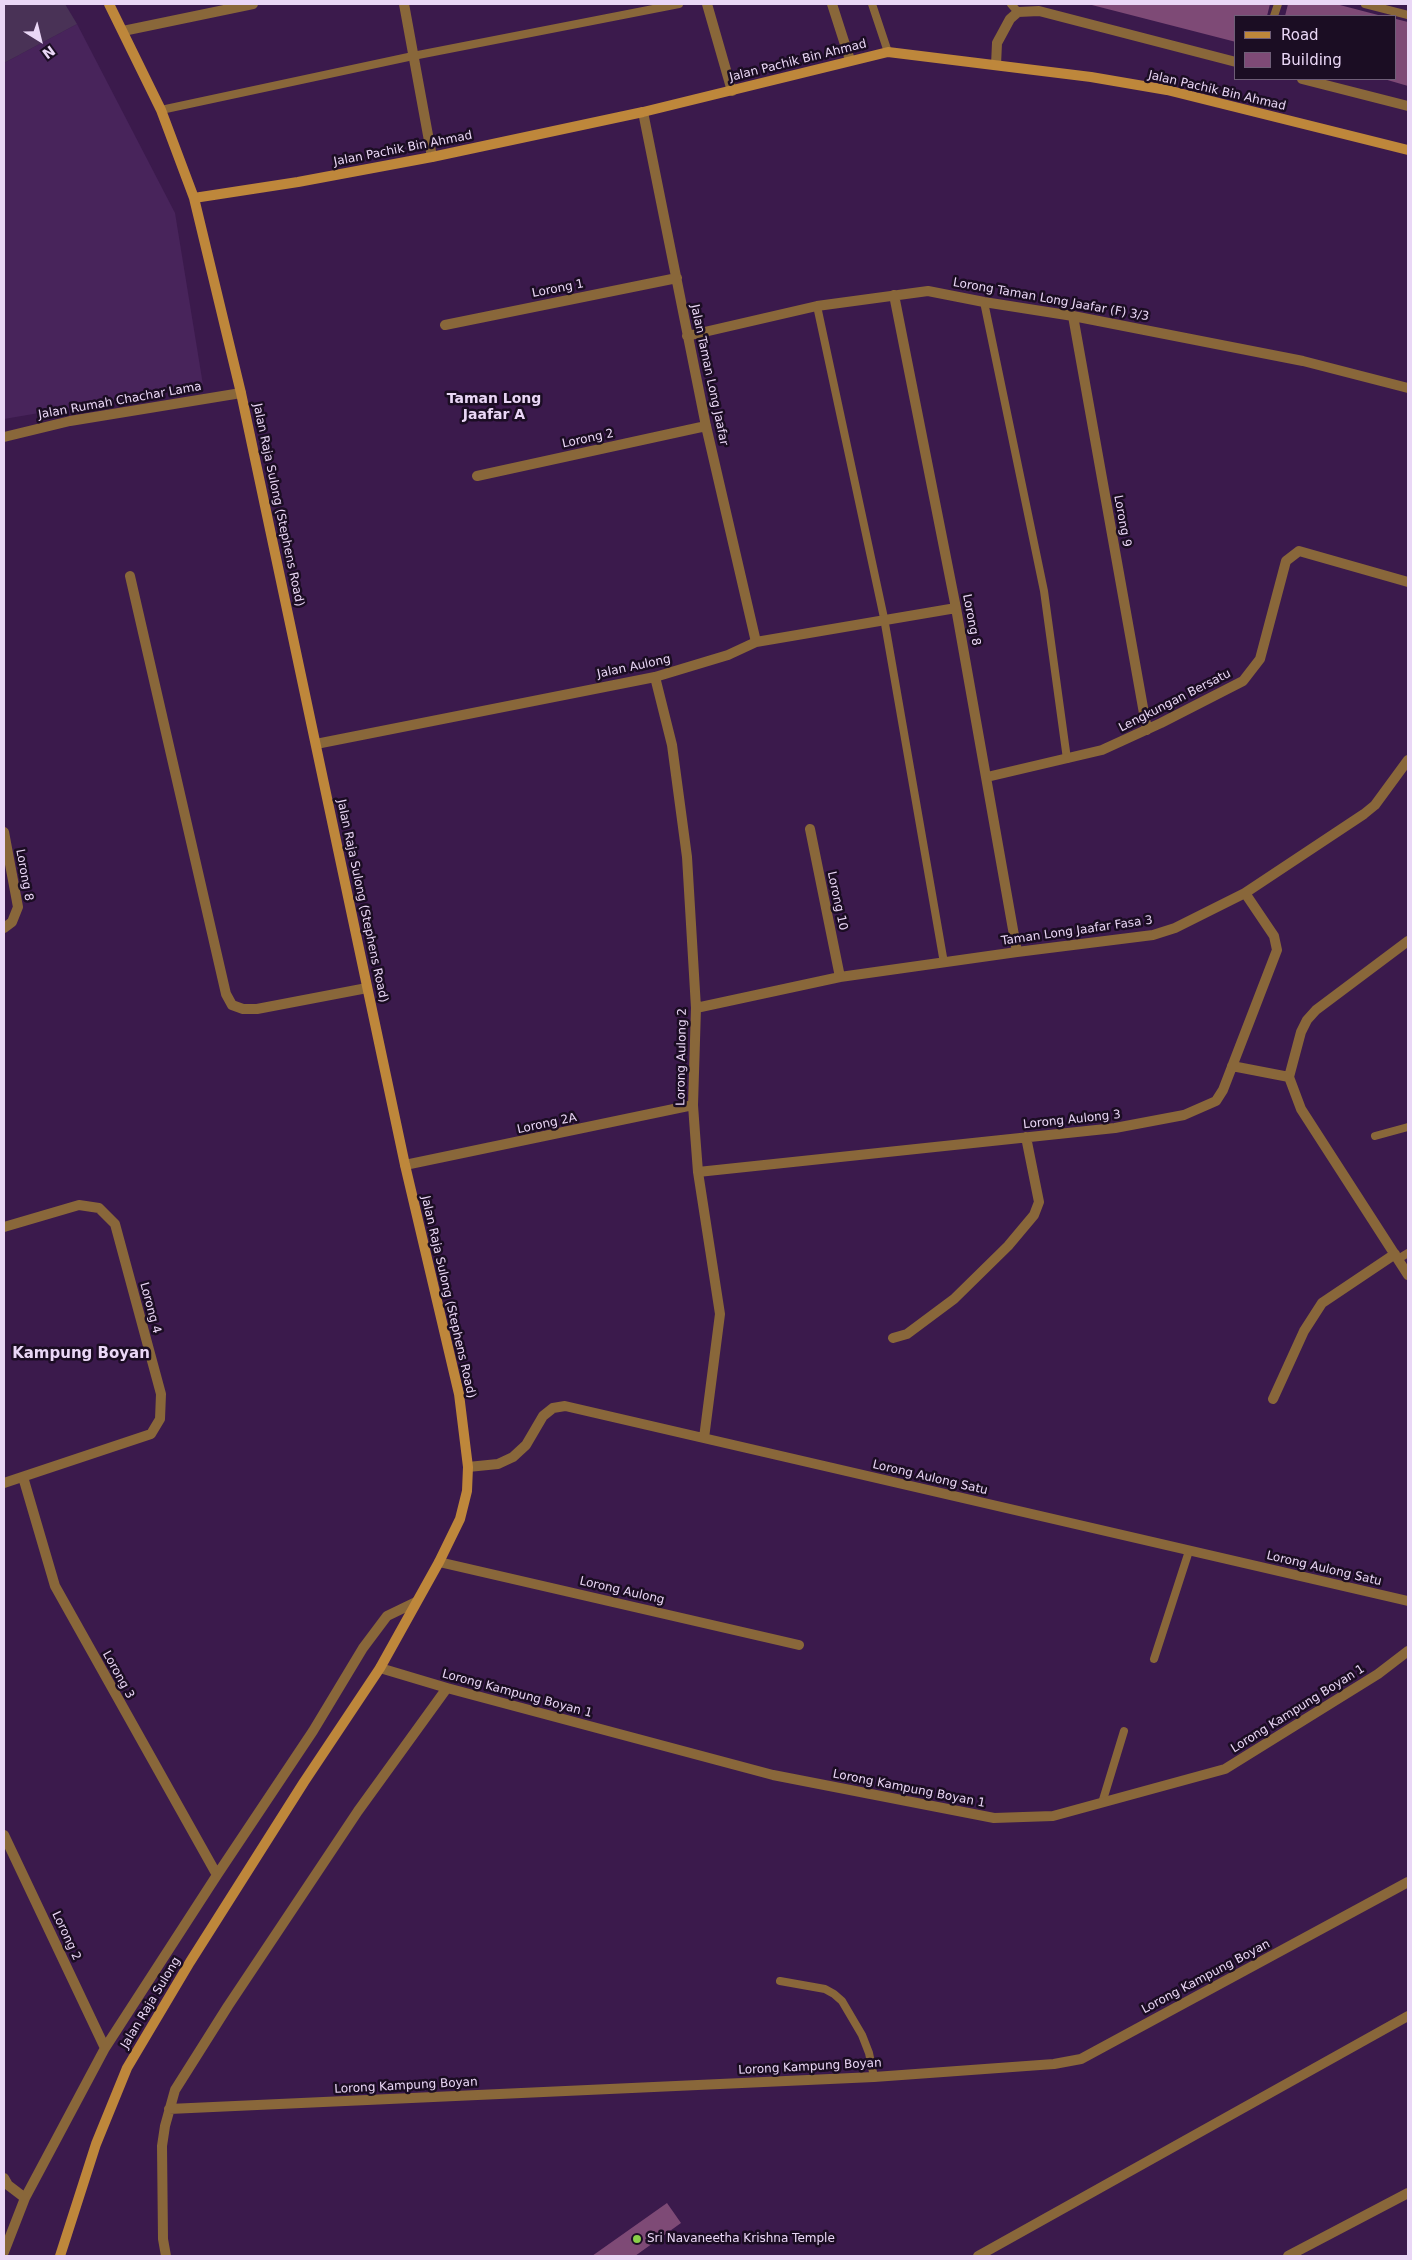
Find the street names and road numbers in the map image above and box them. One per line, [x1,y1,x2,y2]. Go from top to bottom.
street label: Jalan Pachik Bin Ahmad [728,37,868,85]
street label: Jalan Pachik Bin Ahmad [1147,68,1287,114]
street label: Jalan Pachik Bin Ahmad [333,128,473,170]
street label: Lorong Taman Long Jaafar (F) 3/3 [952,276,1150,324]
street label: Lorong 1 [531,277,585,301]
street label: Jalan Taman Long Jaafar [687,303,731,447]
street label: Jalan Rumah Chachar Lama [37,380,203,422]
street label: Jalan Raja Sulong (Stephens Road) [249,402,307,608]
street label: Lorong 2 [561,426,615,452]
street label: Lorong 9 [1110,494,1134,548]
street label: Lorong 8 [959,593,983,647]
street label: Jalan Aulong [596,652,672,682]
street label: Lengkungan Bersatu [1117,666,1233,736]
street label: Jalan Raja Sulong (Stephens Road) [333,798,391,1004]
street label: Lorong 8 [12,848,36,902]
street label: Lorong 10 [824,870,850,932]
street label: Taman Long Jaafar Fasa 3 [1000,913,1154,949]
street label: Lorong Aulong 2 [674,1008,690,1106]
street label: Lorong Aulong 3 [1023,1108,1121,1132]
street label: Lorong 2A [516,1111,578,1137]
street label: Jalan Raja Sulong (Stephens Road) [418,1194,478,1400]
street label: Lorong 4 [136,1281,164,1335]
street label: Lorong Aulong Satu [871,1458,989,1498]
street label: Lorong Aulong Satu [1265,1549,1383,1589]
street label: Lorong Aulong [578,1574,666,1608]
street label: Lorong 3 [99,1649,137,1701]
street label: Lorong Kampung Boyan 1 [1228,1662,1368,1756]
street label: Lorong Kampung Boyan 1 [440,1667,594,1721]
street label: Lorong Kampung Boyan 1 [832,1767,986,1811]
street label: Lorong 2 [48,1909,84,1963]
street label: Lorong Kampung Boyan [1139,1937,1273,2017]
street label: Jalan Raja Sulong [118,1955,184,2051]
street label: Lorong Kampung Boyan [738,2056,882,2078]
street label: Lorong Kampung Boyan [334,2075,478,2097]

